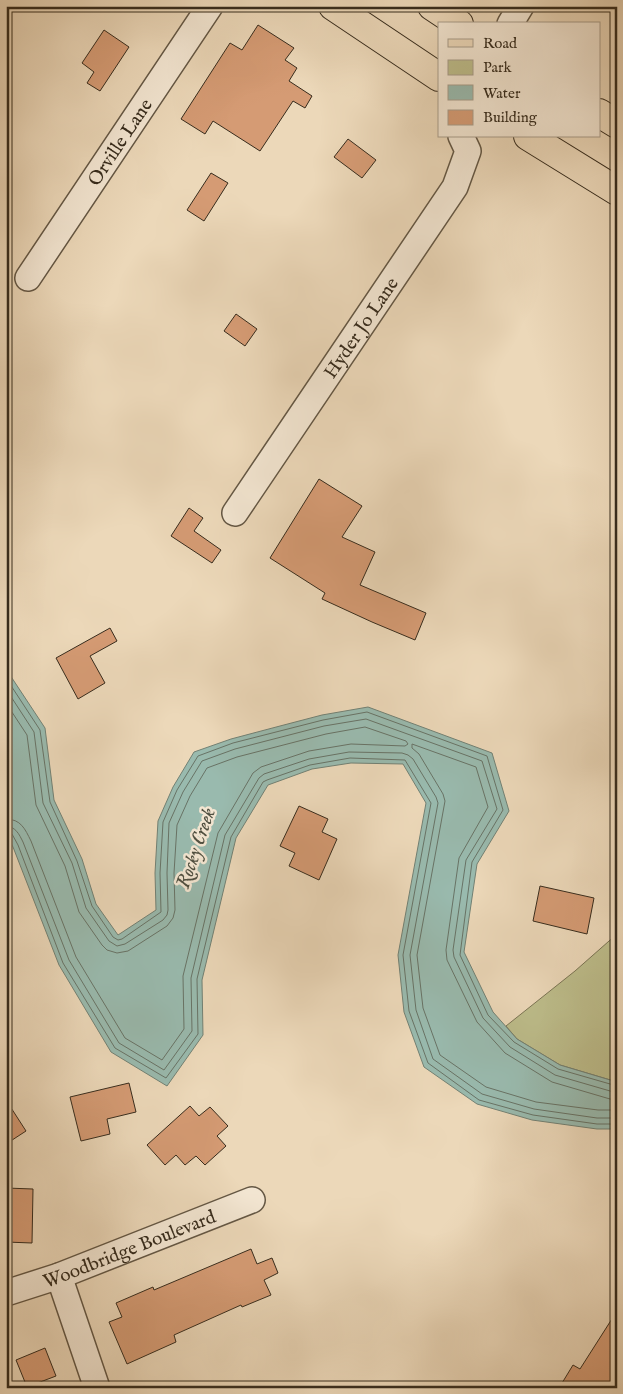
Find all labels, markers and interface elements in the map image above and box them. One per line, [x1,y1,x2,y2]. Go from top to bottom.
legend [438,22,600,138]
text: Road [483,34,518,53]
text: Park [483,58,513,77]
text: Water [483,84,521,103]
street label: Orville Lane [83,94,159,191]
text: Building [483,108,538,127]
street label: Hyder Jo Lane [319,273,405,384]
water label: Rocky Creek [171,805,222,892]
street label: Woodbridge Boulevard [40,1205,220,1294]

